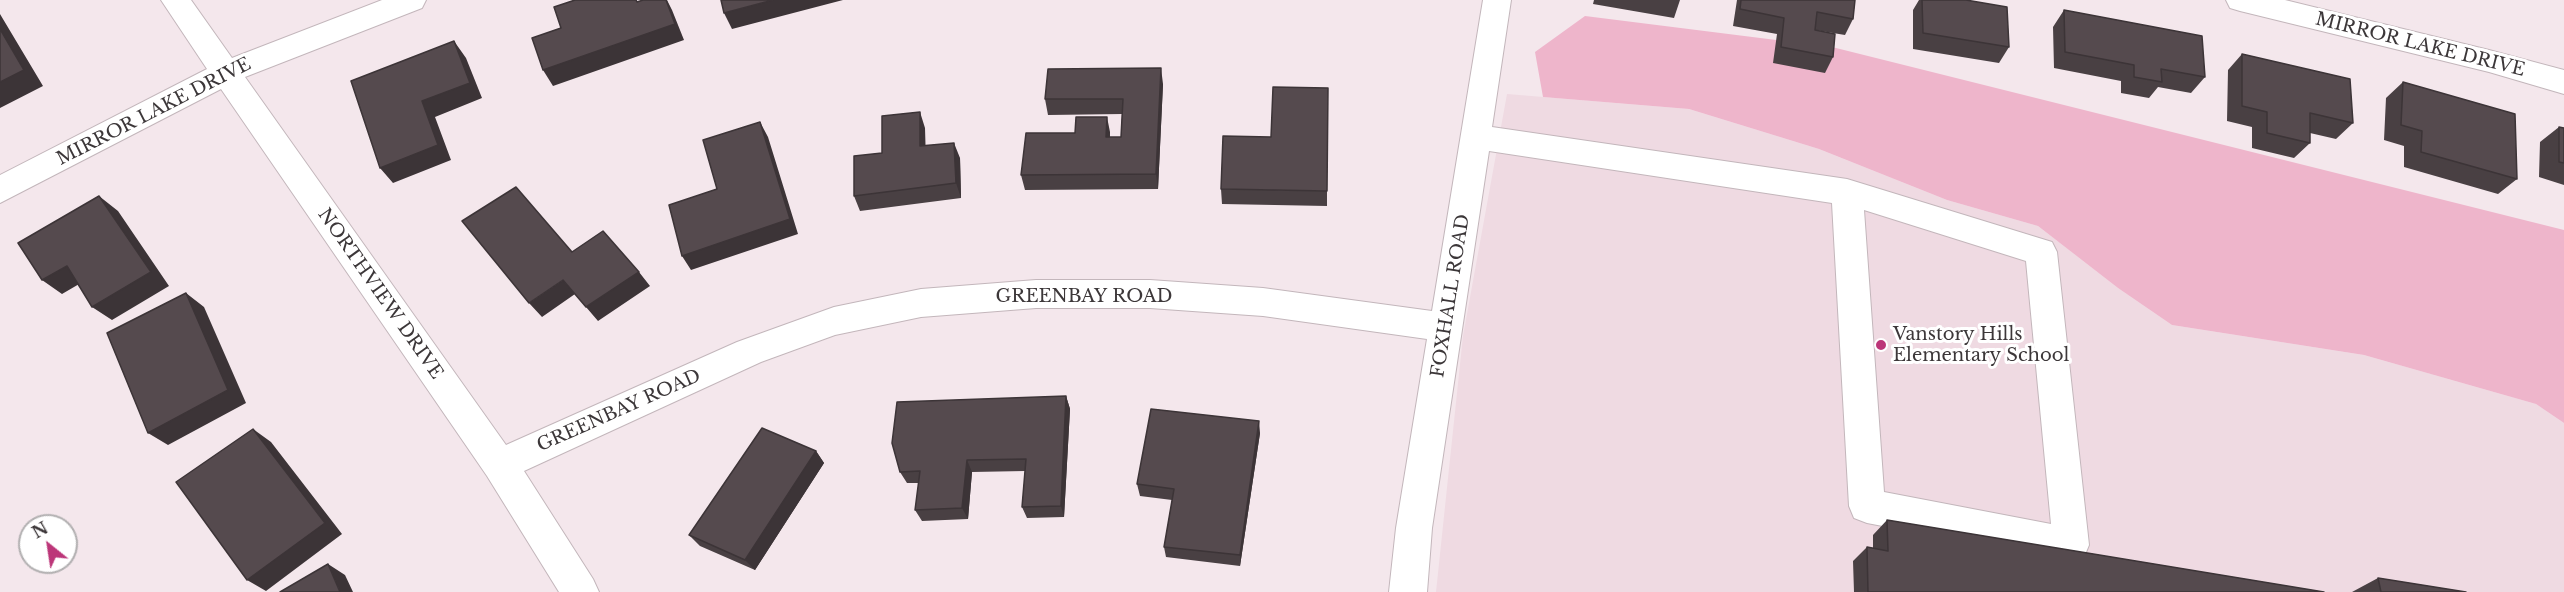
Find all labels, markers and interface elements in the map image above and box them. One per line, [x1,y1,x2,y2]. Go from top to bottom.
street label: MIRROR LAKE DRIVE [2313,9,2527,81]
street label: MIRROR LAKE DRIVE [53,54,255,170]
street label: NORTHVIEW DRIVE [313,205,447,383]
street label: FOXHALL ROAD [1427,213,1475,379]
street label: GREENBAY ROAD [996,286,1172,308]
place label: Vanstory Hills Elementary School [1893,324,2069,366]
marker: Vanstory Hills Elementary School [1874,338,1888,352]
street label: GREENBAY ROAD [534,365,704,457]
north arrow [18,514,78,574]
text: N [28,518,52,543]

